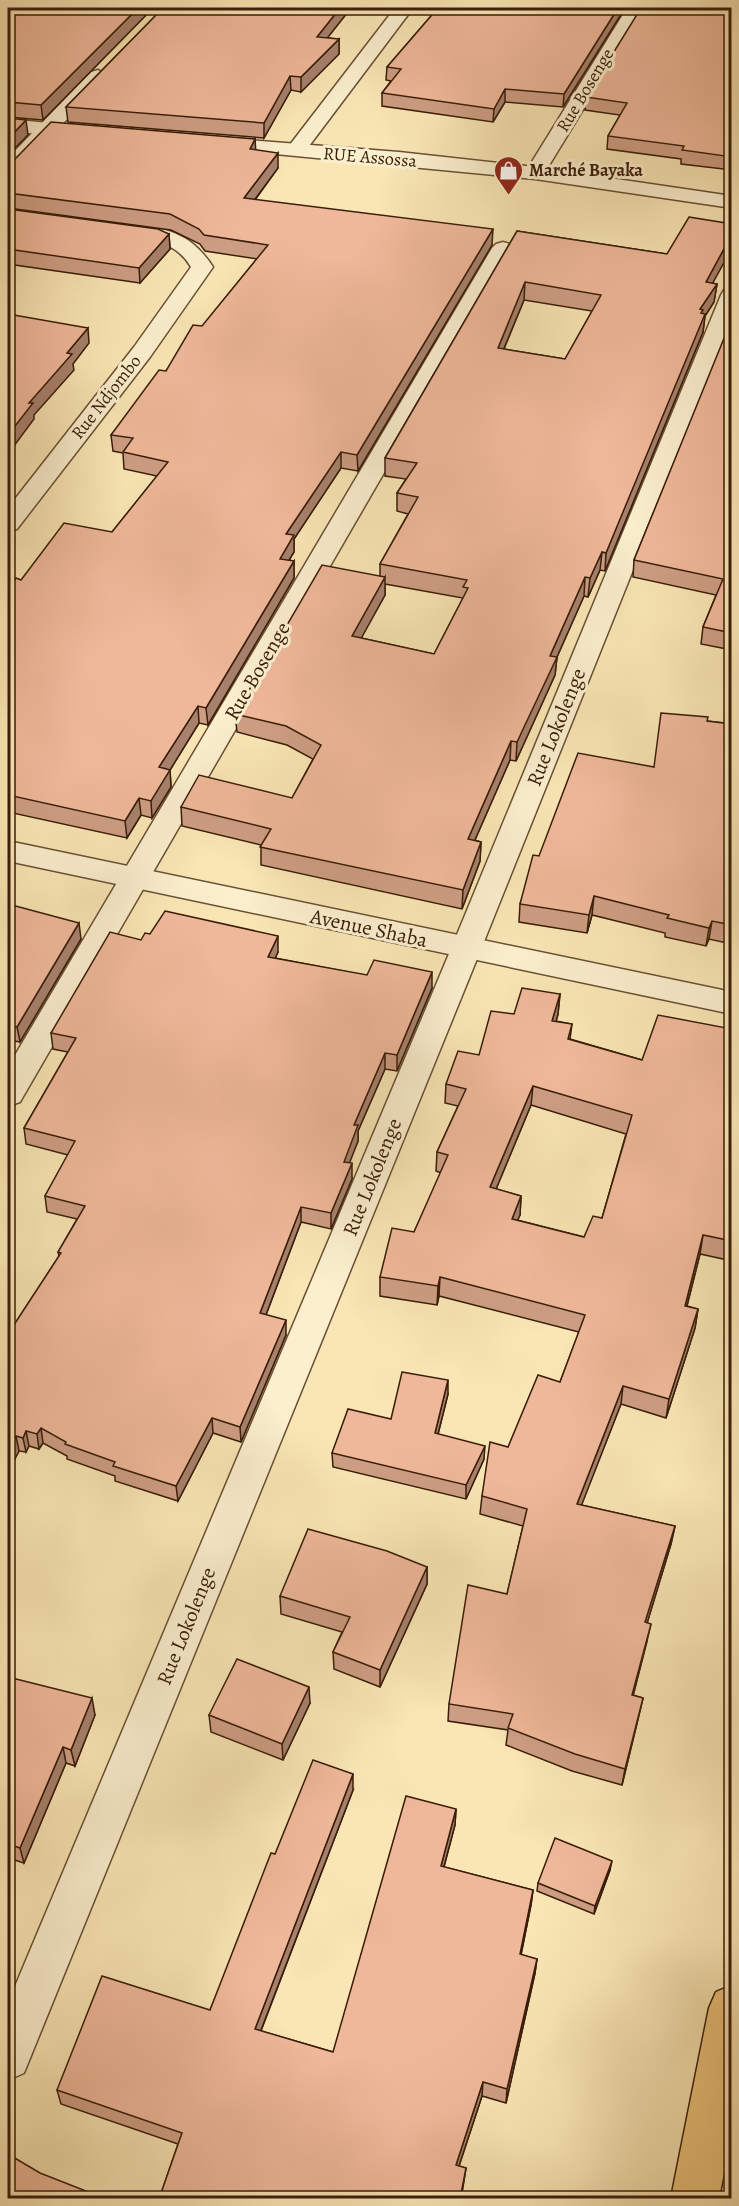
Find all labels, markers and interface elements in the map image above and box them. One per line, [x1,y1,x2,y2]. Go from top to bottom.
street label: Rue Bosenge [551,44,619,136]
street label: RUE Assossa [322,141,418,173]
shop icon: Marché Bayaka [492,154,524,196]
place label: Marché Bayaka [529,158,643,182]
street label: Rue Ndjombo [66,350,146,444]
street label: Rue Bosenge [218,617,296,725]
street label: Rue Lokolenge [520,664,592,790]
street label: Avenue Shaba [307,902,430,954]
street label: Rue Lokolenge [336,1114,408,1240]
street label: Rue Lokolenge [150,1563,222,1689]

